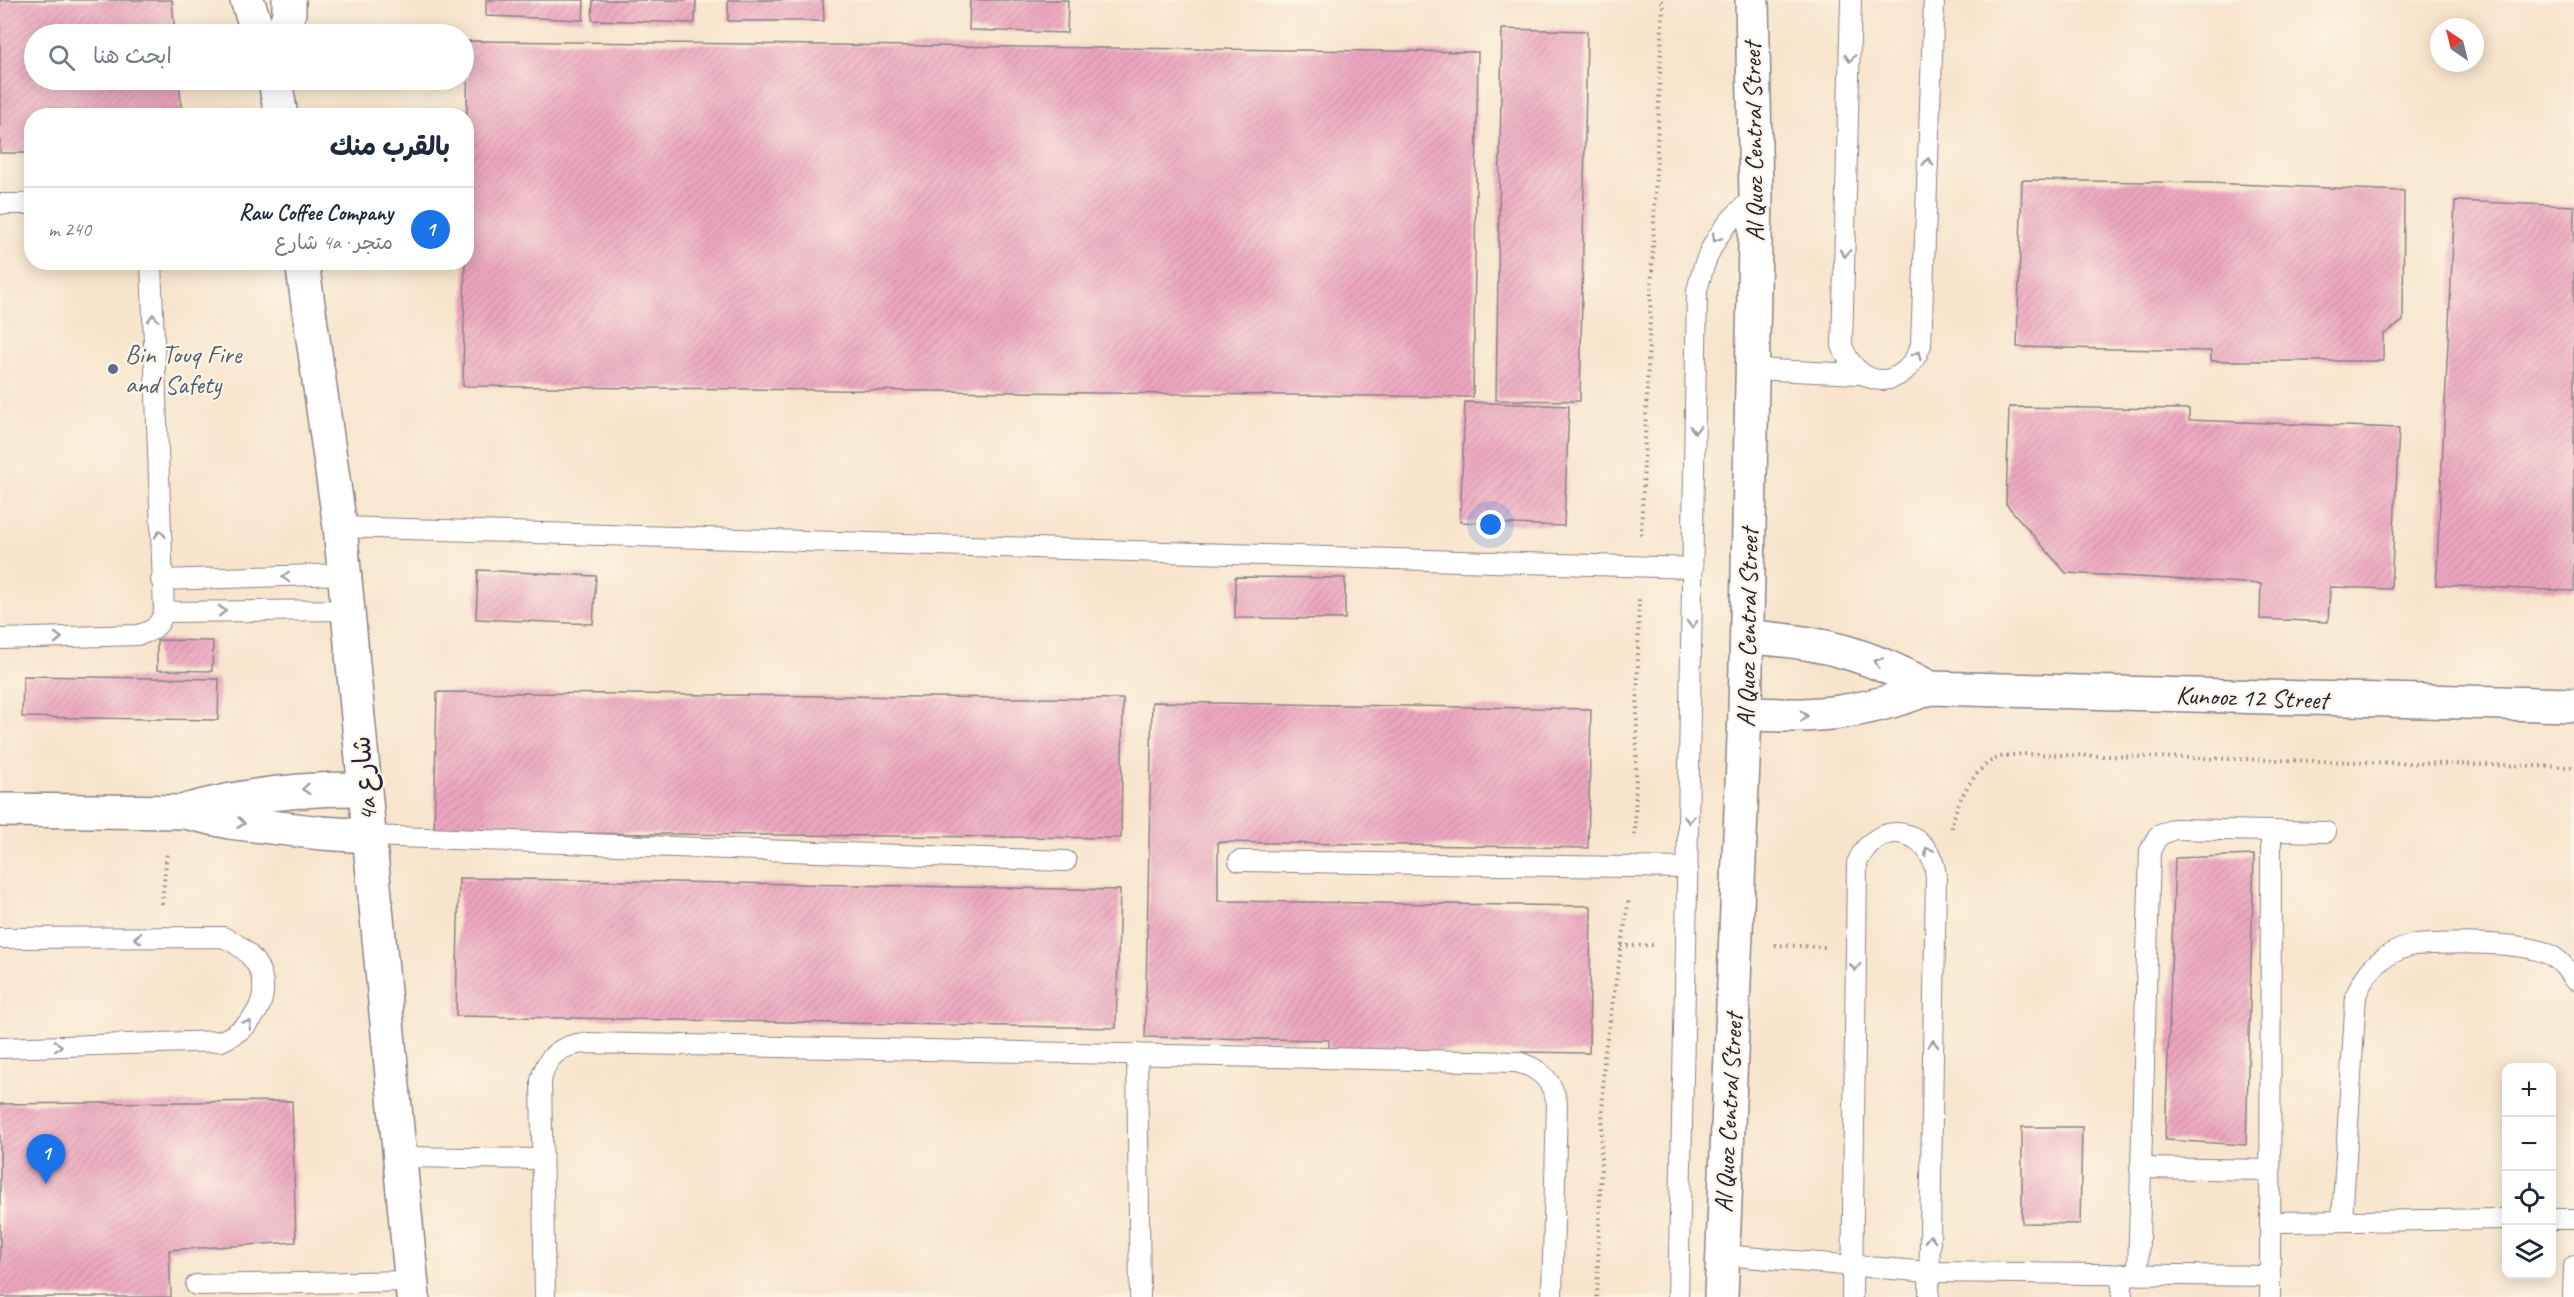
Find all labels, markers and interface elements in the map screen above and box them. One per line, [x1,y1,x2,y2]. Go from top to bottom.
north arrow [2430,18,2484,72]
search box [24,24,474,90]
street label: Al Quoz Central Street [1735,39,1772,242]
icon: search [45,41,78,74]
text: ابحث هنا [93,42,172,70]
one-way arrow [1844,54,1856,63]
text: بالقرب منك [330,130,450,163]
one-way arrow [1922,157,1934,166]
text: Raw Coffee Company [239,199,393,227]
text: 240 m [48,217,91,242]
text: 1 [426,217,435,242]
text: متجر · 4a شارع [275,230,393,255]
one-way arrow [1712,232,1723,242]
one-way arrow [1838,249,1851,258]
one-way arrow [146,314,159,323]
place label: Bin Touq Fire and Safety [125,338,243,401]
one-way arrow [1909,351,1921,362]
marker: Bin Touq Fire and Safety [106,362,120,376]
one-way arrow [1689,425,1701,434]
your location [1476,510,1505,539]
street label: Al Quoz Central Street [1729,525,1766,728]
one-way arrow [154,530,166,539]
one-way arrow [282,570,291,583]
one-way arrow [218,605,227,617]
one-way arrow [1686,620,1698,629]
one-way arrow [54,632,63,644]
one-way arrow [1873,657,1884,669]
street label: Kunooz 12 Street [2176,678,2332,717]
one-way arrow [1799,710,1808,722]
street label: 4a شارع [344,735,386,823]
one-way arrow [302,782,311,795]
one-way arrow [1682,815,1695,824]
one-way arrow [236,816,245,829]
one-way arrow [1924,846,1935,857]
one-way arrow [134,932,143,944]
one-way arrow [1849,962,1861,971]
street label: Al Quoz Central Street [1707,1009,1750,1213]
one-way arrow [241,1021,252,1031]
one-way arrow [1927,1039,1939,1048]
one-way arrow [54,1040,63,1053]
map controls [2502,1063,2556,1279]
button: + [2502,1063,2556,1117]
button: − [2502,1117,2556,1171]
pin: 1 [26,1134,66,1184]
button: locate [2502,1171,2556,1225]
button: layers [2502,1225,2556,1279]
one-way arrow [1923,1234,1936,1243]

